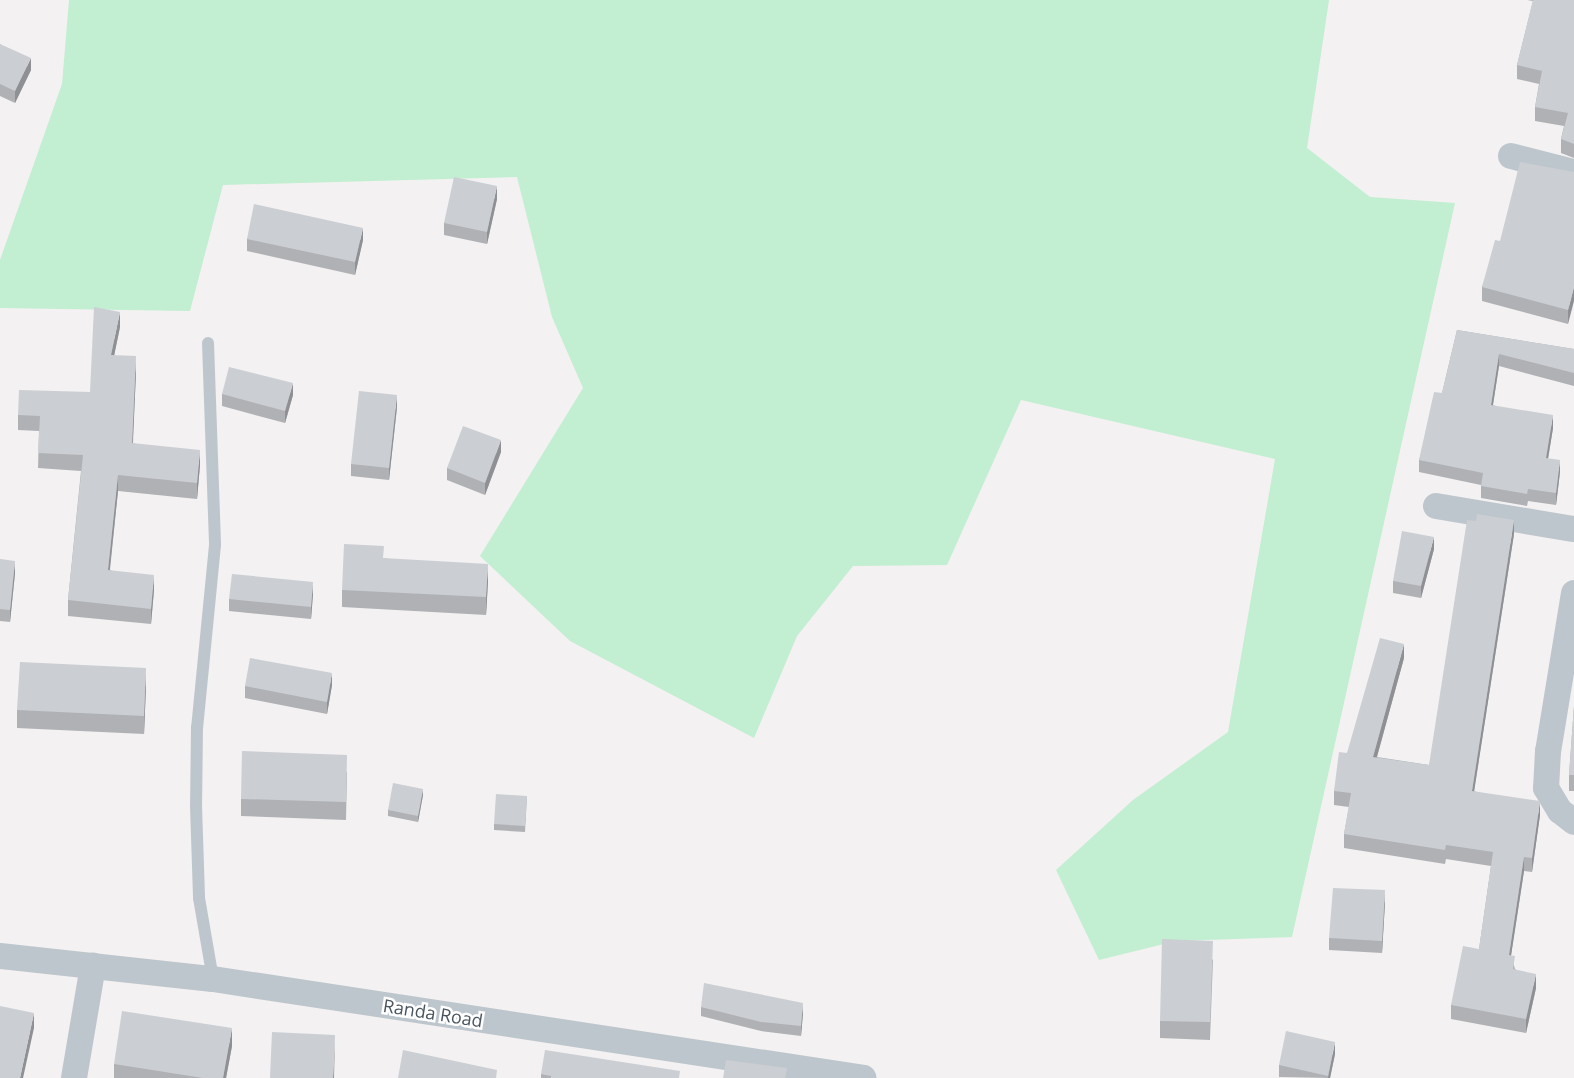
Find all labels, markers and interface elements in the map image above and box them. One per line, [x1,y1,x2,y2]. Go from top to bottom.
street label: Randa Road [382,994,484,1032]

